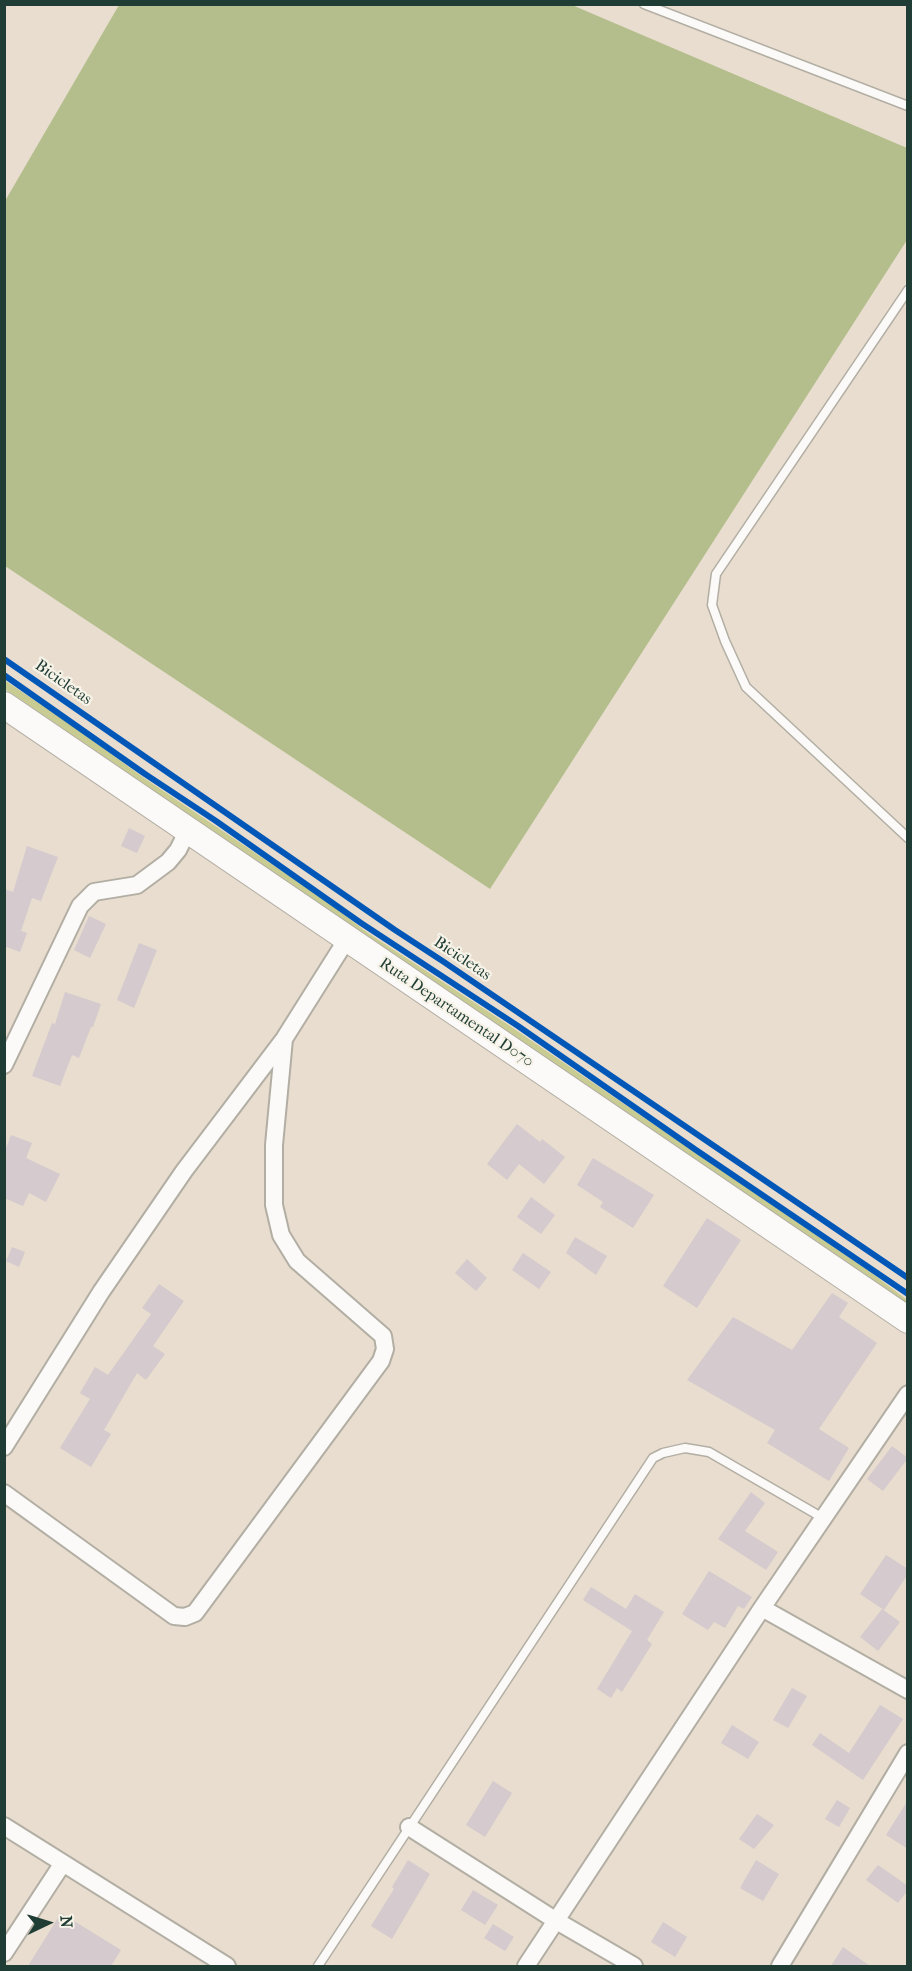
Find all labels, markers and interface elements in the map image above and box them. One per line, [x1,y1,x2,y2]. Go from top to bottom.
street label: Bicicletas [31,657,95,709]
street label: Bicicletas [430,933,494,985]
street label: Ruta Departamental D070 [375,954,537,1072]
north arrow [18,1893,78,1953]
text: N [57,1915,76,1928]

